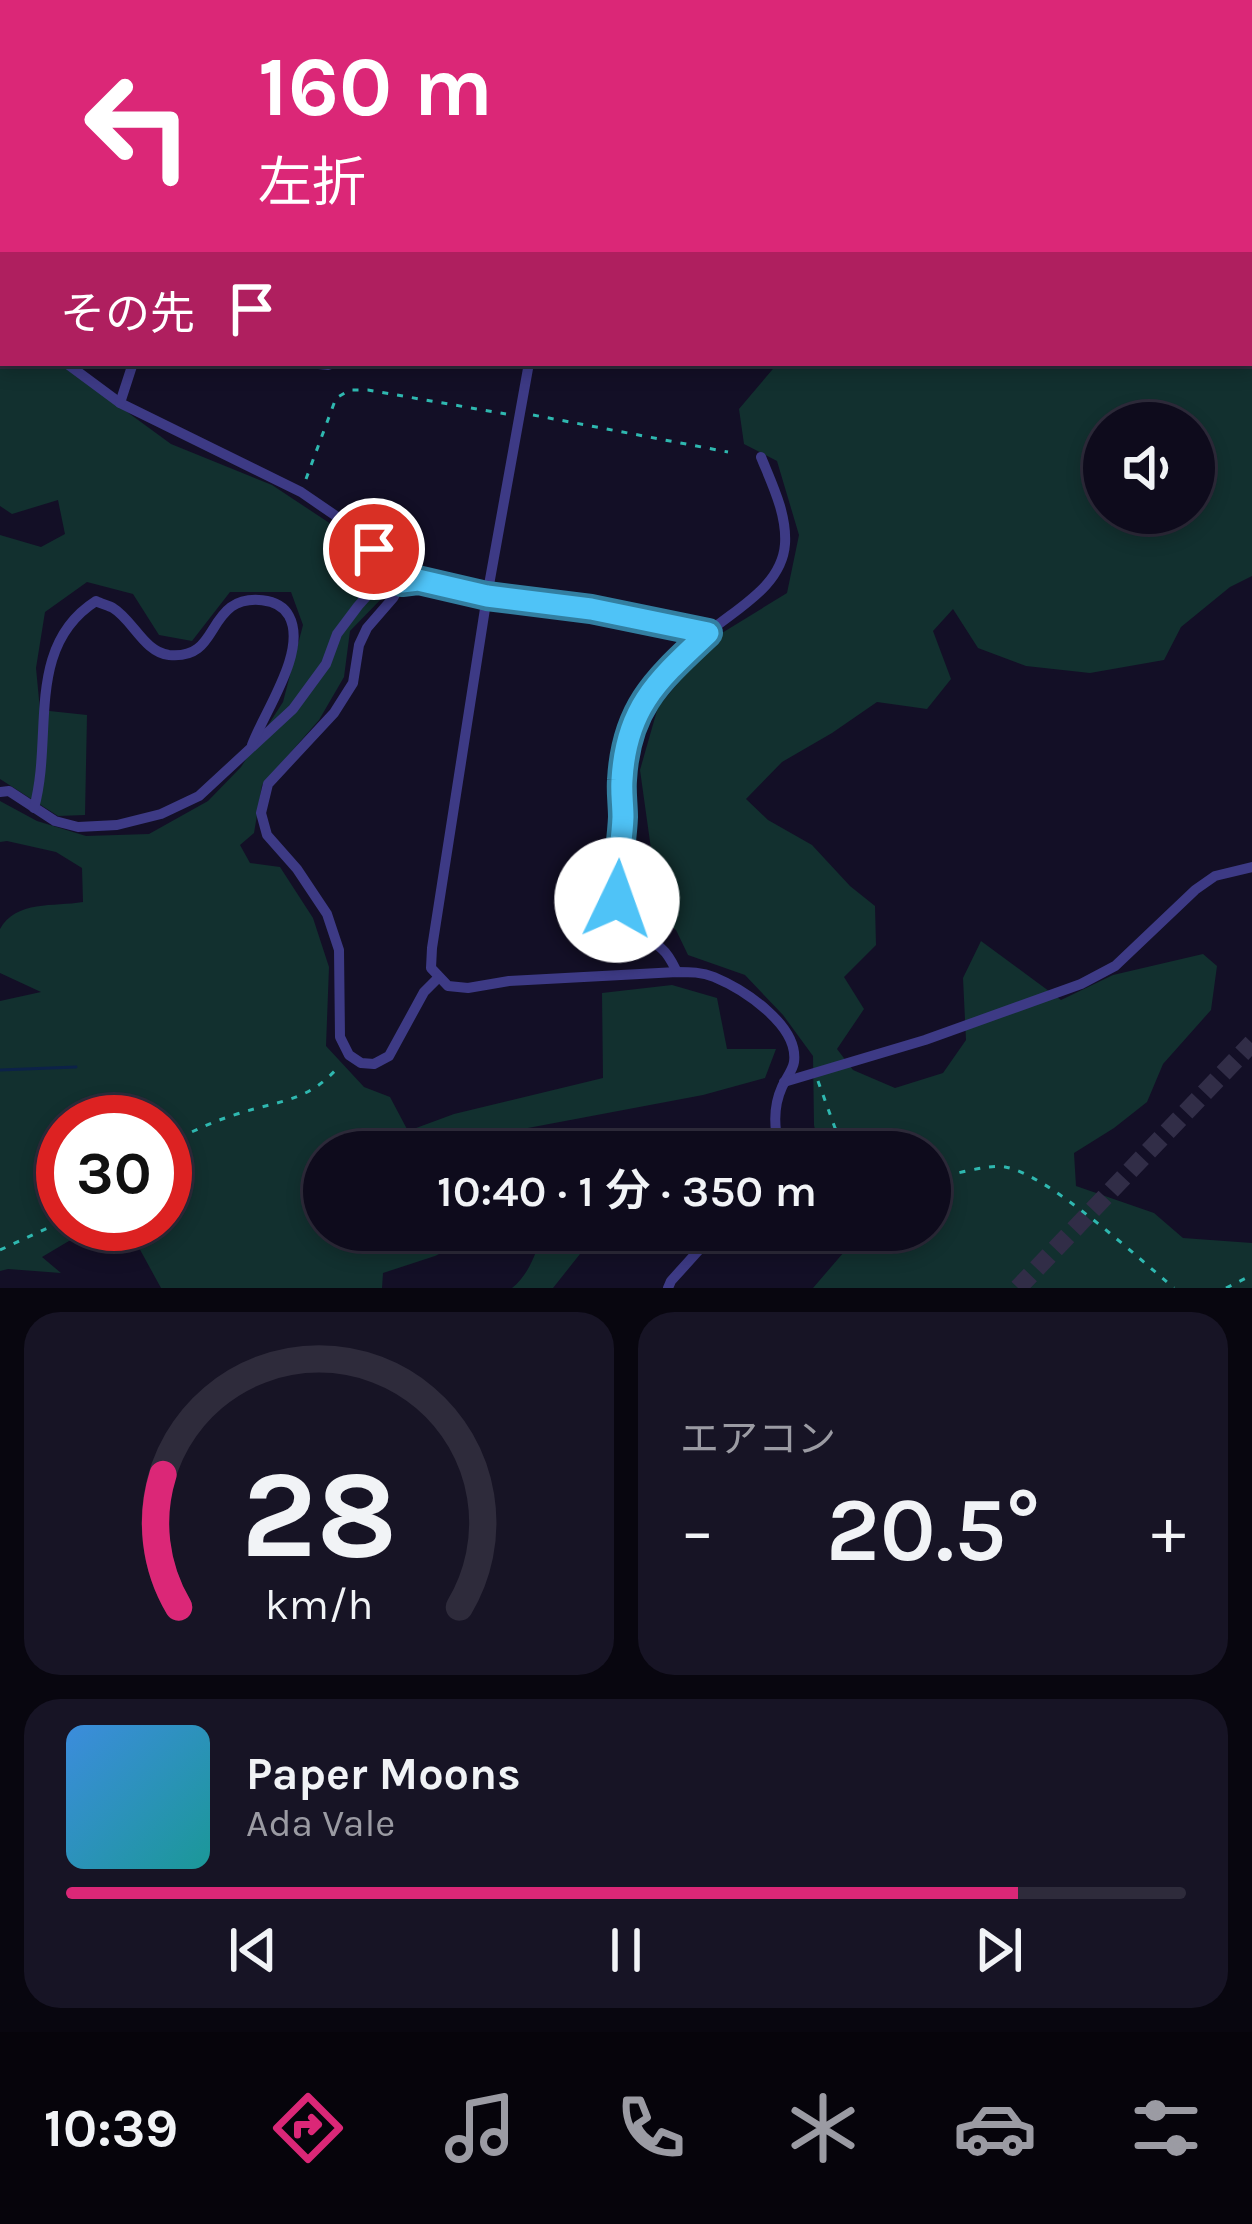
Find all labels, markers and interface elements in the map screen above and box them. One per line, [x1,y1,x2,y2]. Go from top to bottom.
text: 160 m [258,38,493,136]
icon: left [60,48,216,204]
text: 左折 [258,151,366,215]
icon: arrive [219,276,285,342]
text: その先 [60,288,195,340]
map controls [1083,402,1215,534]
button: sound [1083,402,1215,534]
pin [323,498,425,600]
icon: arrive [341,516,407,582]
position arrow [554,837,680,963]
speed limit sign: 30 [36,1095,192,1251]
text: 10:40 · 1 分 · 350 m [437,1165,817,1217]
text: エアコン [680,1416,836,1462]
text: 28 [241,1442,397,1587]
text: 20.5° [826,1477,1040,1583]
text: − [680,1492,715,1570]
text: + [1151,1492,1186,1570]
text: km/h [265,1579,373,1629]
text: Paper Moons [246,1748,521,1800]
text: Ada Vale [246,1800,395,1846]
icon: previous [220,1917,286,1983]
icon: pause [593,1917,659,1983]
icon: next [966,1917,1032,1983]
icon: directions [266,2086,350,2170]
icon: music [438,2086,522,2170]
icon: phone [609,2086,693,2170]
icon: climate [781,2086,865,2170]
icon: car [953,2086,1037,2170]
icon: filters [1124,2086,1208,2170]
text: 10:39 [44,2096,178,2160]

